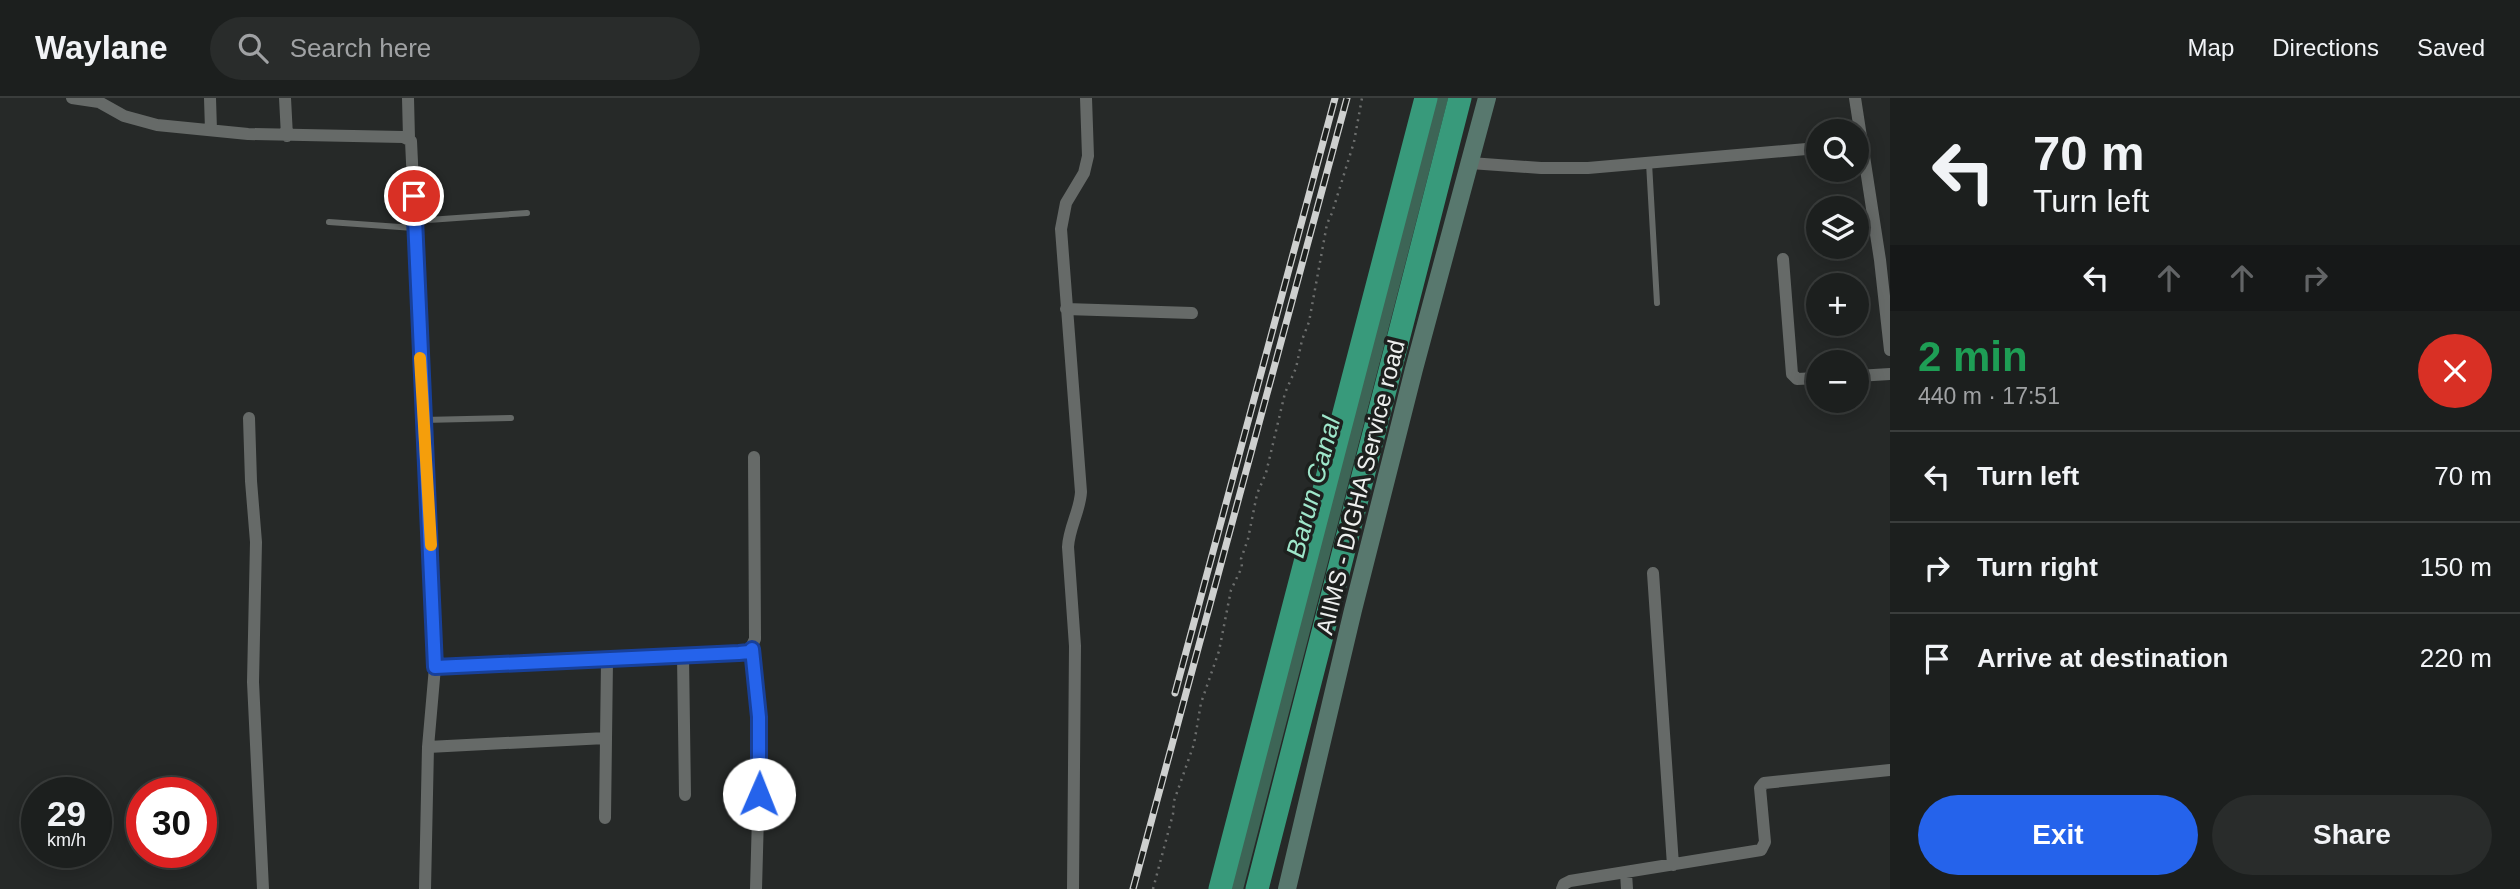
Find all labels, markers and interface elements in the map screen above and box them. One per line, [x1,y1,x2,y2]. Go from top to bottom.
search box [210,17,700,80]
text: Waylane [35,29,168,66]
icon: search [234,29,272,67]
text: Search here [290,33,431,63]
text: Map [2188,34,2234,61]
text: Directions [2272,34,2379,61]
text: Saved [2417,34,2485,61]
map controls [1806,119,1869,413]
button: search [1806,119,1869,182]
icon: left [1918,126,2009,217]
text: 70 m [2033,126,2145,180]
pin [384,166,444,226]
icon: arrive [395,177,433,215]
text: Turn left [2033,183,2149,219]
button: layers [1806,196,1869,259]
icon: left [2077,259,2115,297]
icon: ahead [2150,259,2188,297]
icon: ahead [2223,259,2261,297]
icon: right [2296,259,2334,297]
button: + [1806,273,1869,336]
text: 2 min [1918,333,2028,380]
button: close [2418,334,2492,408]
street label: AIIMS - DIGHA Service road [1310,337,1410,637]
button: − [1806,350,1869,413]
text: 440 m · 17:51 [1918,383,2060,409]
water label: Barun Canal [1280,412,1347,561]
icon: left [1918,458,1956,496]
text: Turn left [1977,461,2079,491]
text: 70 m [2434,461,2492,491]
icon: right [1918,549,1956,587]
text: Turn right [1977,552,2098,582]
text: 150 m [2420,552,2492,582]
icon: arrive [1918,640,1956,678]
text: Arrive at destination [1977,643,2228,673]
text: 220 m [2420,643,2492,673]
position arrow [722,757,796,831]
speed limit sign: 30 [126,777,217,868]
text: 29 [47,794,86,833]
button: Exit [1918,795,2198,875]
button: Share [2212,795,2492,875]
text: km/h [47,830,86,850]

